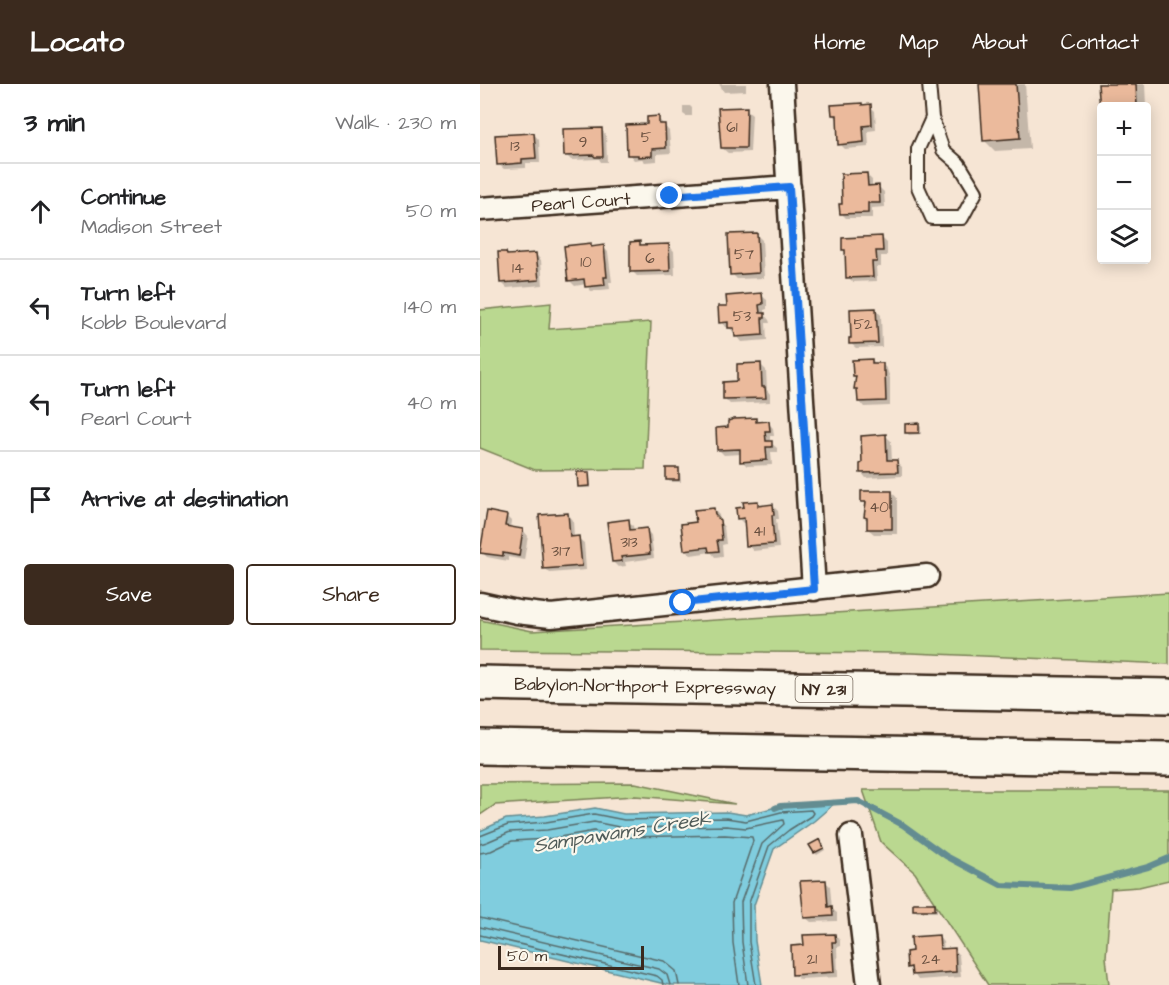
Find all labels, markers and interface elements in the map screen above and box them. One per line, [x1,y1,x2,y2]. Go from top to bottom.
text: Locato [30,23,124,62]
text: Home [814,28,866,57]
text: Map [899,28,939,57]
text: About [972,28,1028,57]
text: Contact [1061,28,1139,57]
map controls [1097,102,1151,264]
button: + [1097,102,1151,156]
text: 3 min [24,105,85,141]
text: Walk · 230 m [335,109,456,137]
house number: 61 [726,117,738,138]
house number: 5 [641,127,652,148]
house number: 9 [579,132,587,153]
house number: 13 [510,136,520,157]
button: − [1097,156,1151,210]
text: Continue [81,182,166,213]
route end [656,182,682,208]
street label: Pearl Court [531,187,632,218]
icon: ahead [24,195,57,228]
text: 50 m [406,197,456,225]
button: layers [1097,210,1151,264]
text: Madison Street [81,213,222,241]
house number: 57 [734,244,754,265]
house number: 6 [645,248,655,269]
house number: 10 [580,252,592,273]
house number: 14 [512,258,524,279]
text: Turn left [81,278,175,309]
icon: left [24,291,57,324]
text: 140 m [404,293,456,321]
house number: 53 [733,306,751,327]
text: Kobb Boulevard [81,309,226,337]
house number: 52 [853,314,873,335]
text: Turn left [81,374,175,405]
icon: left [24,387,57,420]
text: 40 m [406,389,456,417]
text: Pearl Court [81,405,192,433]
icon: arrive [24,483,57,516]
text: Arrive at destination [81,484,288,515]
house number: 40 [869,497,889,518]
house number: 41 [753,521,765,542]
house number: 313 [620,532,638,553]
house number: 317 [552,541,570,562]
button: Save [24,564,234,625]
button: Share [246,564,456,625]
route start [669,589,695,615]
street label: Babylon-Northport Expressway [514,672,776,702]
road number: NY 231 [796,676,852,702]
water label: Sampawams Creek [532,804,713,860]
scale bar [498,943,644,970]
text: 50 m [507,945,547,967]
house number: 21 [807,949,817,970]
house number: 24 [922,949,940,970]

